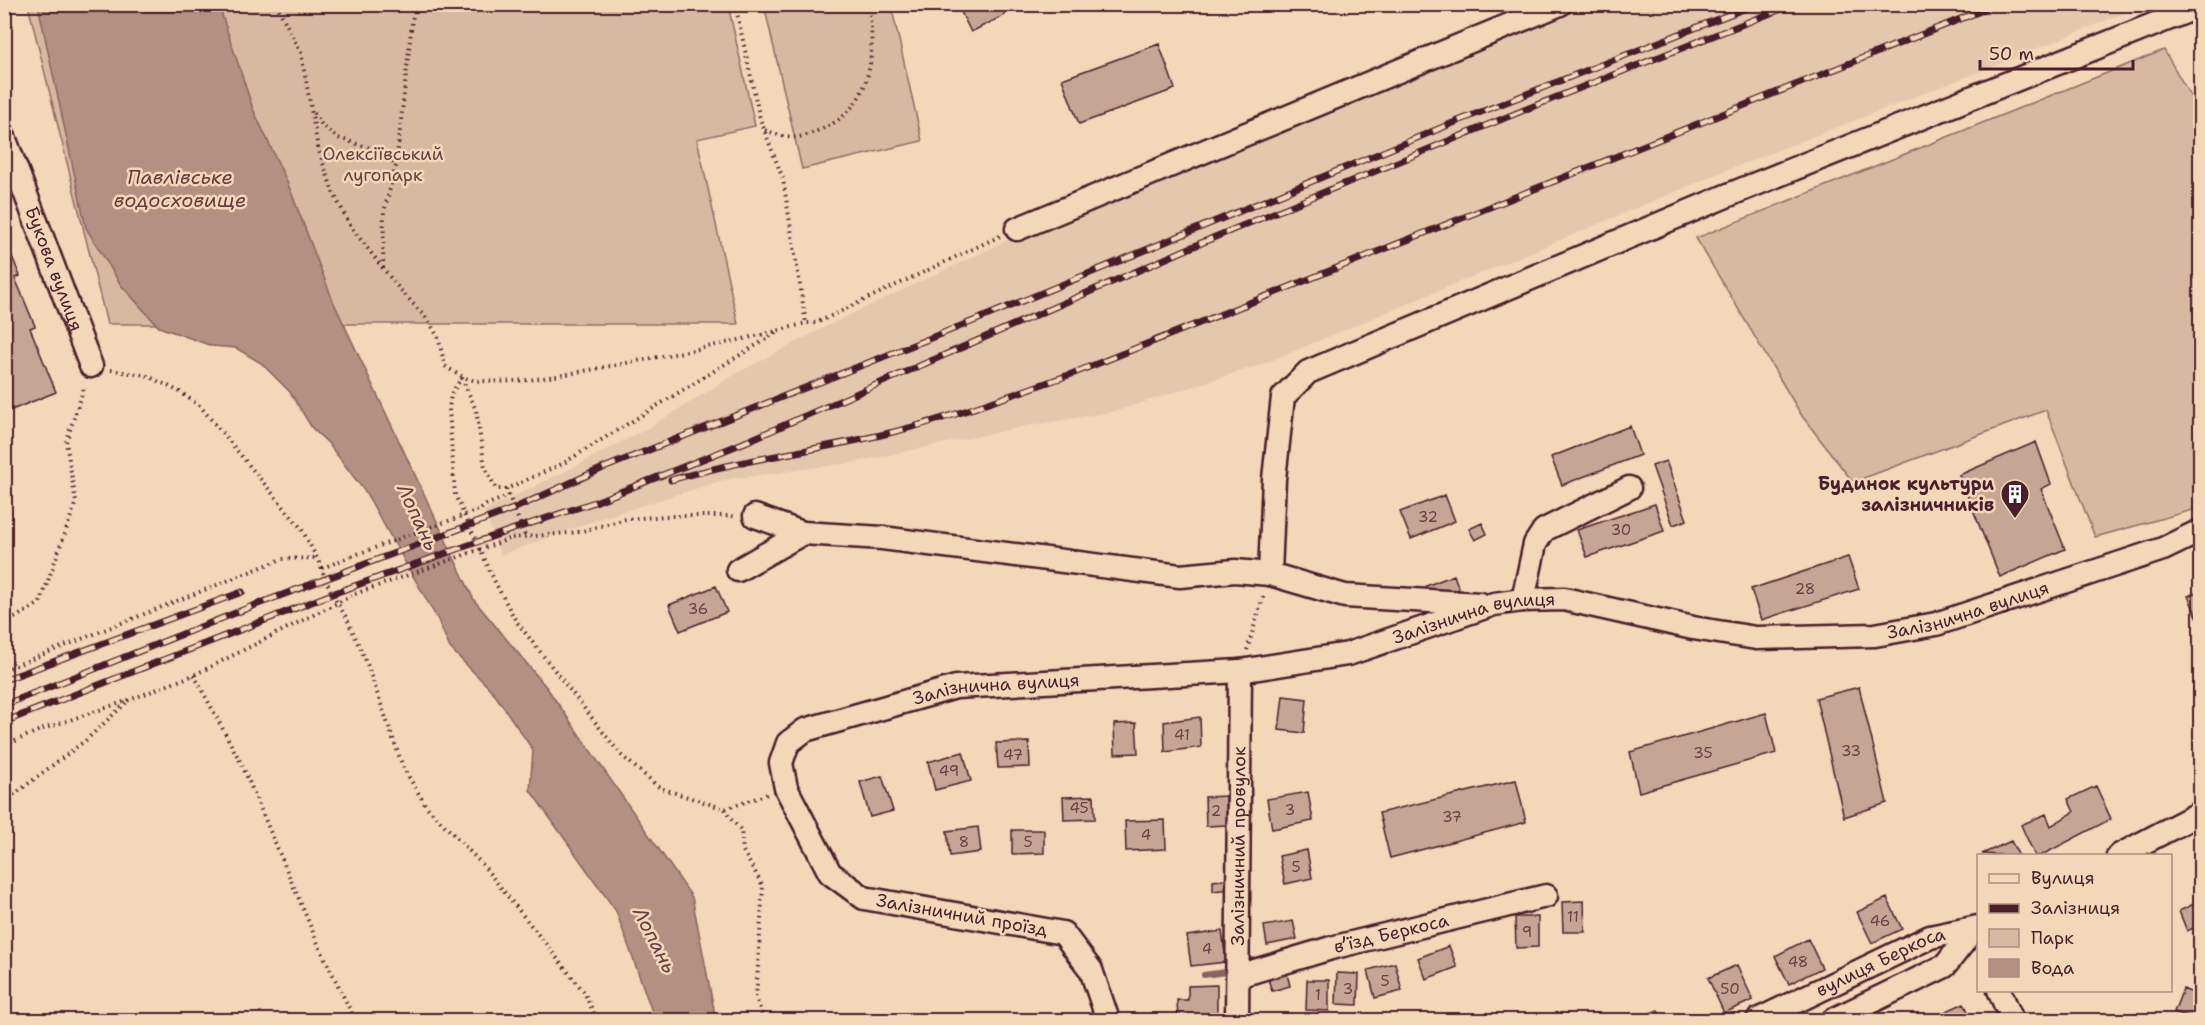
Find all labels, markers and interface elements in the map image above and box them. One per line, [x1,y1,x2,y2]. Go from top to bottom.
scale bar [1980,33,2133,71]
text: 50 m [1989,42,2034,66]
park label: Олексіївський лугопарк [323,142,444,187]
water label: Павлівське водосховище [114,164,246,213]
street label: Букова вулиця [19,203,89,335]
place label: Будинок культури залізничників [1818,472,1995,517]
water label: Лопань [391,478,445,555]
building icon: Будинок культури залізничників [1999,478,2031,520]
house number: 32 [1418,507,1438,527]
house number: 30 [1611,520,1631,540]
street label: Залізнична вулиця [1885,576,2052,645]
house number: 28 [1795,579,1815,599]
street label: Залізнична вулиця [1390,587,1556,650]
house number: 36 [688,599,708,619]
street label: Залізнична вулиця [910,668,1080,711]
house number: 41 [1174,725,1190,745]
house number: 33 [1841,741,1861,761]
house number: 35 [1693,743,1713,763]
house number: 47 [1003,745,1023,765]
street label: Залізничний провулок [1226,746,1251,946]
house number: 49 [939,761,959,781]
house number: 45 [1069,798,1089,818]
house number: 3 [1285,800,1295,820]
house number: 2 [1211,801,1221,821]
house number: 37 [1442,807,1462,827]
house number: 4 [1141,825,1151,845]
house number: 8 [959,832,969,852]
house number: 5 [1023,832,1033,852]
legend [1977,854,2172,992]
house number: 5 [1291,857,1301,877]
text: Вулиця [2031,866,2095,890]
street label: Залізничний проїзд [874,888,1050,942]
text: Залізниця [2031,896,2120,920]
water label: Лопань [627,902,683,978]
house number: 11 [1567,907,1579,927]
street label: в’їзд Беркоса [1331,908,1451,959]
house number: 46 [1870,911,1890,931]
house number: 9 [1522,922,1532,942]
street label: вулиця Беркоса [1812,922,1947,1002]
text: Парк [2031,926,2074,950]
house number: 4 [1202,939,1212,959]
house number: 48 [1788,952,1808,972]
text: Вода [2031,956,2074,980]
house number: 5 [1380,971,1390,991]
house number: 3 [1343,979,1353,999]
house number: 50 [1720,979,1740,999]
house number: 1 [1315,985,1321,1005]

